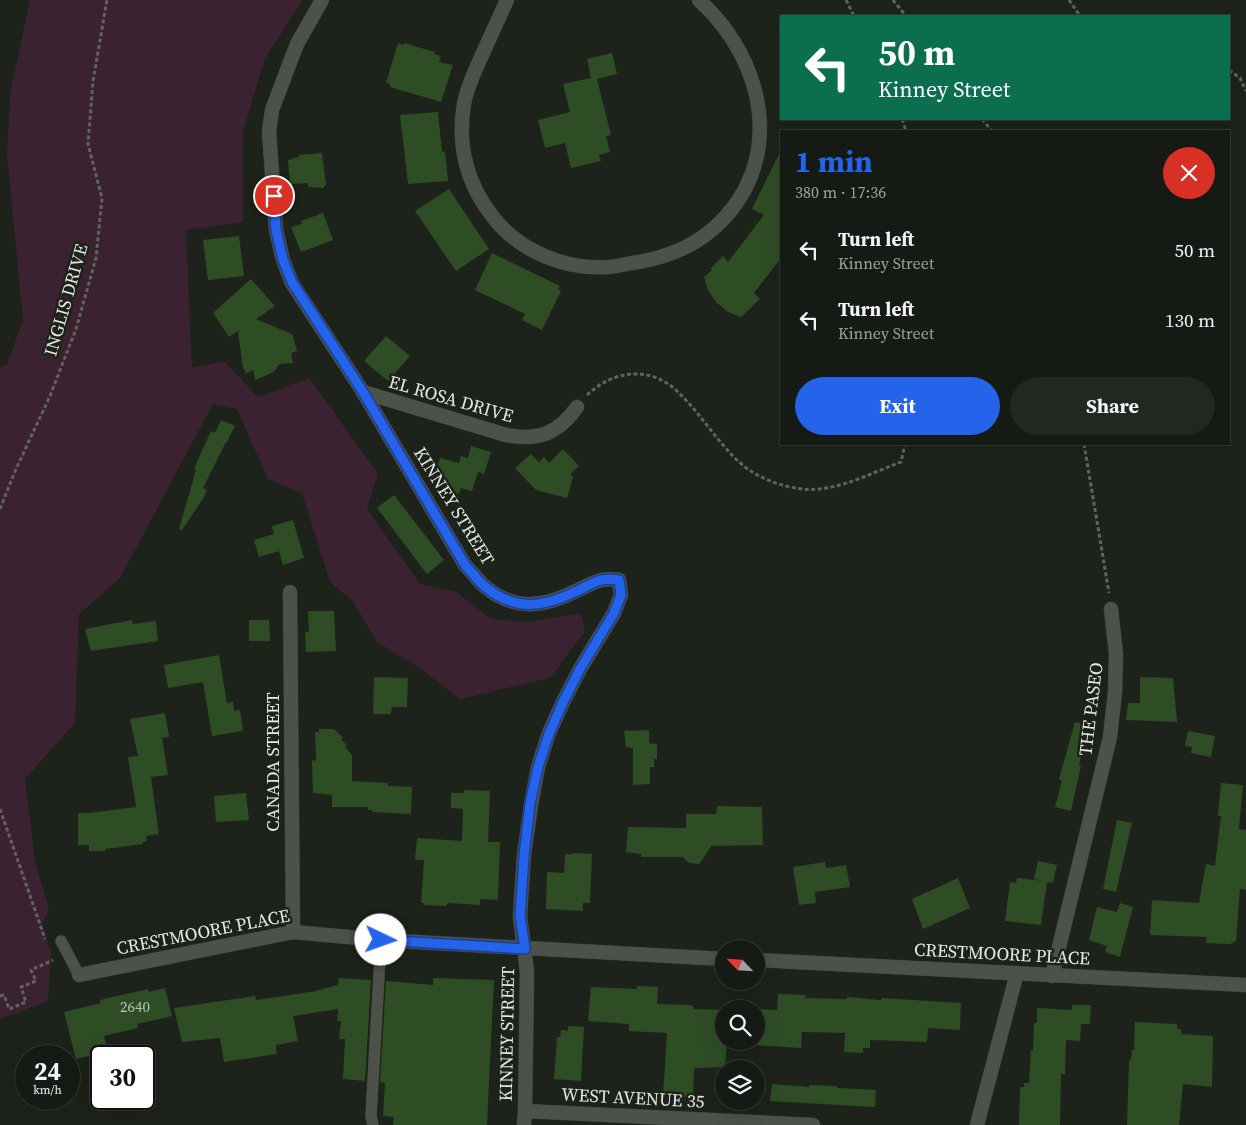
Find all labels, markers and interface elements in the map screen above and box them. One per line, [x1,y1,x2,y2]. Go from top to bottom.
text: 50 m [878,29,955,77]
icon: left [795,35,860,100]
text: Kinney Street [878,74,1010,104]
text: 1 min [795,141,873,182]
button: close [1163,147,1215,199]
pin [253,175,295,217]
text: 380 m · 17:36 [795,181,886,203]
icon: arrive [260,182,288,210]
text: Turn left [838,226,914,252]
icon: left [795,236,823,264]
text: 50 m [1174,237,1215,263]
street label: INGLIS DRIVE [38,241,94,359]
text: Kinney Street [838,252,934,274]
text: Turn left [838,296,914,322]
icon: left [795,306,823,334]
text: 130 m [1165,307,1215,333]
text: Kinney Street [838,322,934,344]
street label: EL ROSA DRIVE [386,369,516,428]
button: Exit [795,377,1000,435]
button: Share [1010,377,1215,435]
street label: KINNEY STREET [408,442,501,570]
street label: THE PASEO [1072,661,1109,757]
street label: CANADA STREET [260,692,285,832]
street label: CRESTMOORE PLACE [114,902,292,961]
position arrow [354,913,406,965]
street label: CRESTMOORE PLACE [913,936,1091,971]
north arrow [715,940,765,990]
map controls [715,940,765,1110]
street label: KINNEY STREET [493,966,520,1102]
house number: 2640 [120,996,150,1017]
button: search [715,1000,765,1050]
speed limit sign: 30 [90,1045,155,1110]
text: 24 [34,1054,61,1088]
button: layers [715,1060,765,1110]
street label: WEST AVENUE 35 [561,1081,705,1114]
text: km/h [33,1082,62,1098]

